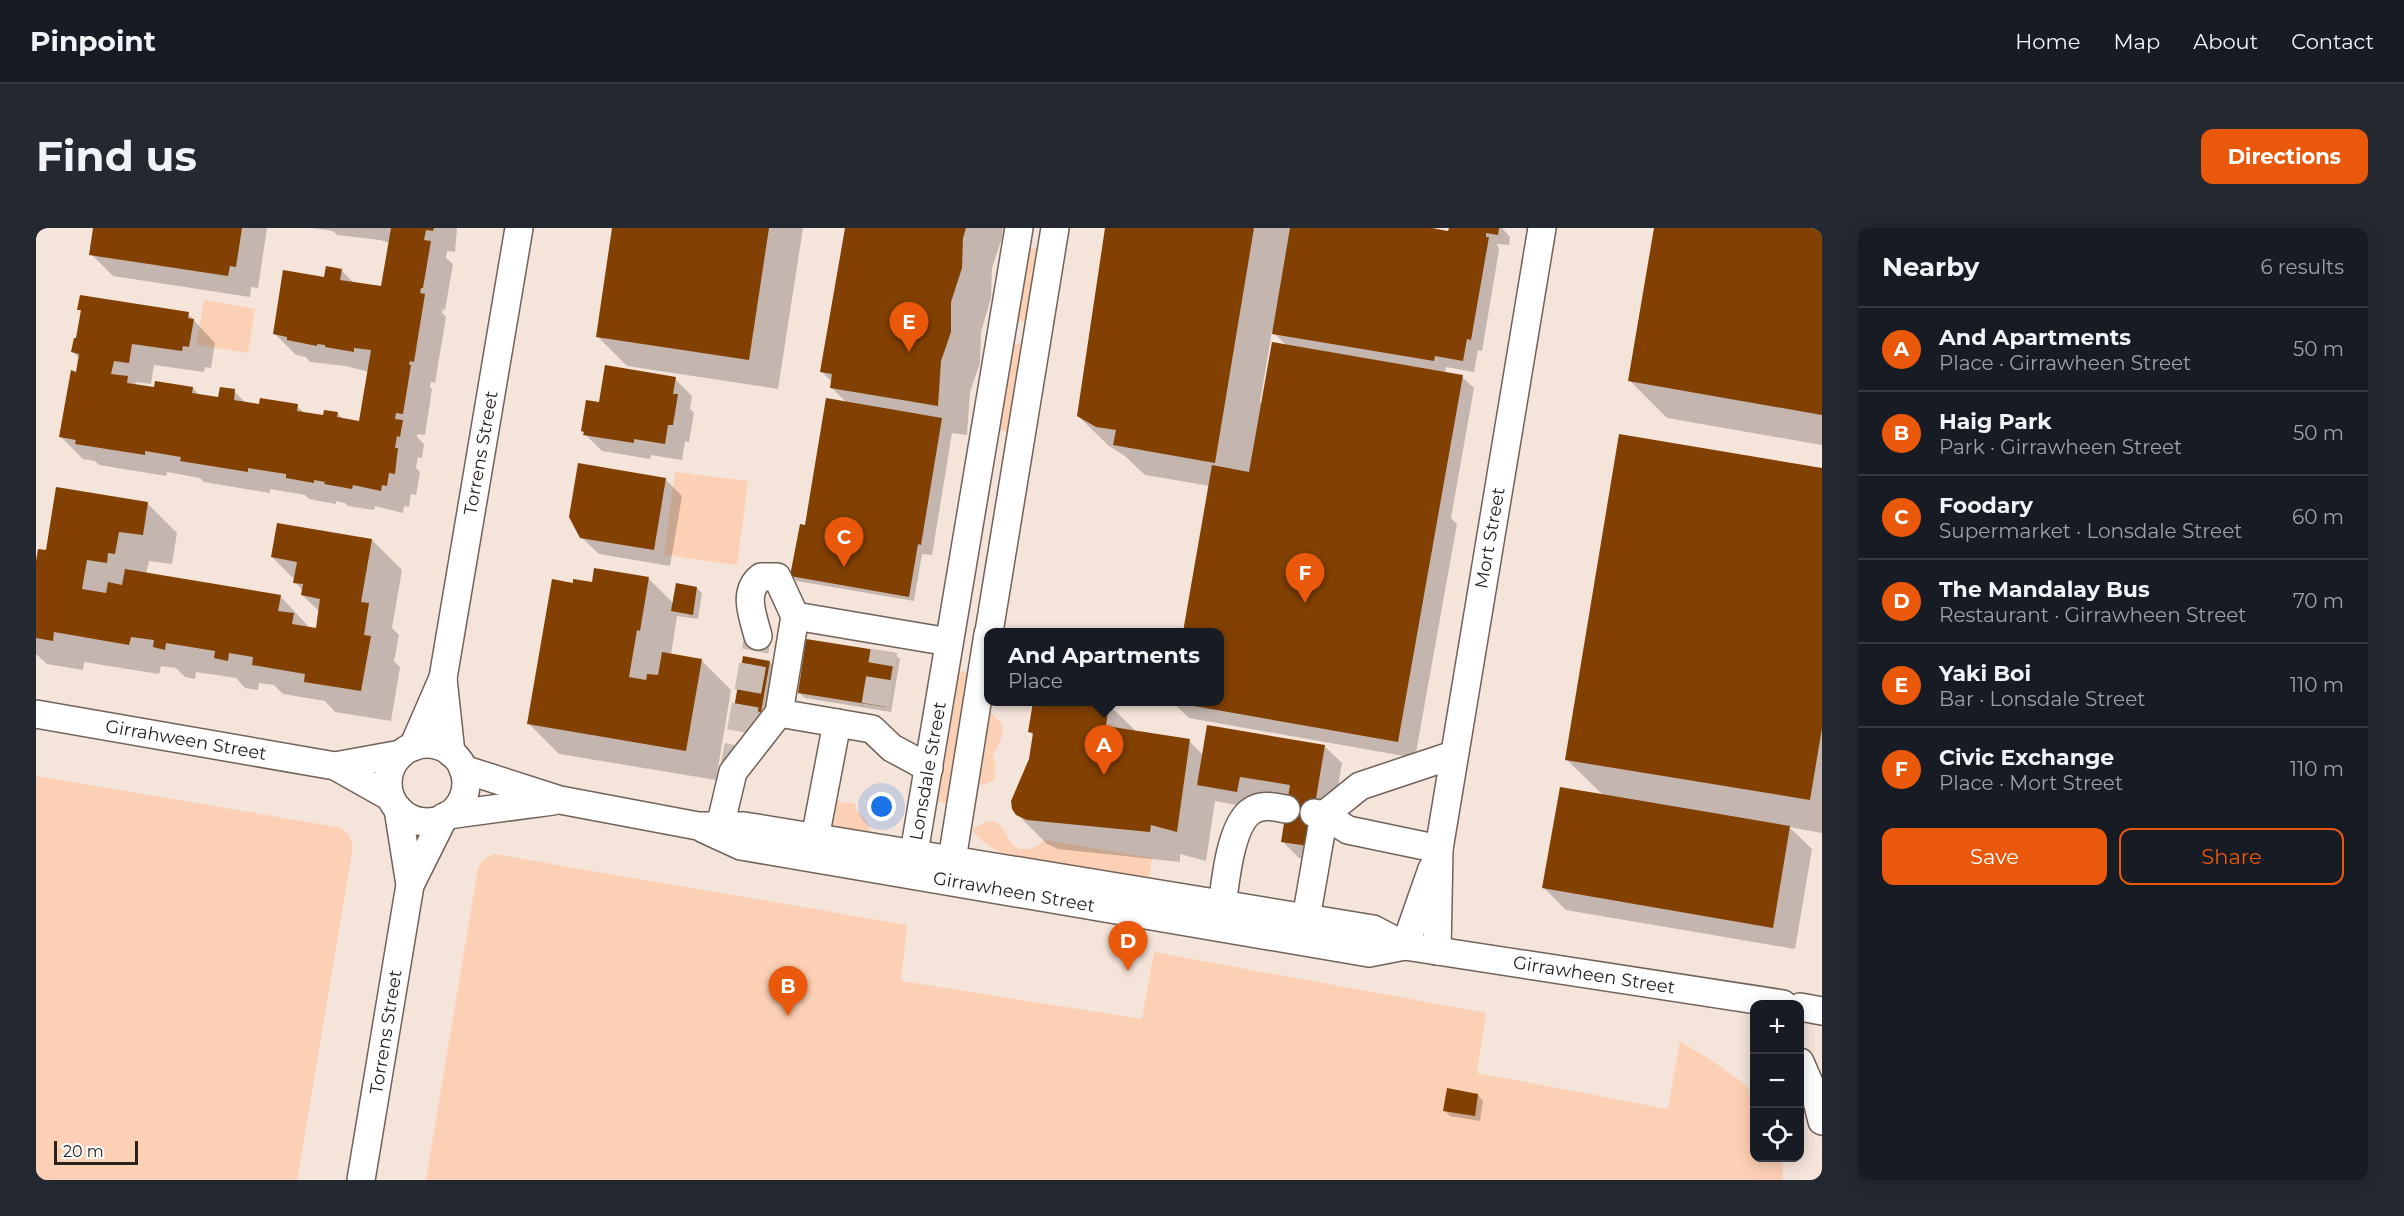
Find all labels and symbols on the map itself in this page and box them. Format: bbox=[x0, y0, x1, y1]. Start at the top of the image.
pin: E bbox=[890, 302, 928, 352]
street label: Torrens Street bbox=[459, 389, 503, 517]
street label: Mort Street bbox=[1470, 486, 1510, 590]
pin: C bbox=[824, 518, 864, 567]
pin: F bbox=[1286, 554, 1324, 603]
street label: Lonsdale Street bbox=[905, 700, 951, 842]
street label: Girrahween Street bbox=[104, 715, 268, 765]
pin: A bbox=[1084, 726, 1124, 775]
your location bbox=[867, 792, 896, 821]
street label: Girrawheen Street bbox=[931, 867, 1097, 917]
pin: D bbox=[1108, 922, 1148, 971]
street label: Girrawheen Street bbox=[1511, 951, 1677, 999]
pin: B bbox=[768, 966, 807, 1016]
street label: Torrens Street bbox=[365, 968, 407, 1096]
scale bar bbox=[54, 1138, 138, 1166]

